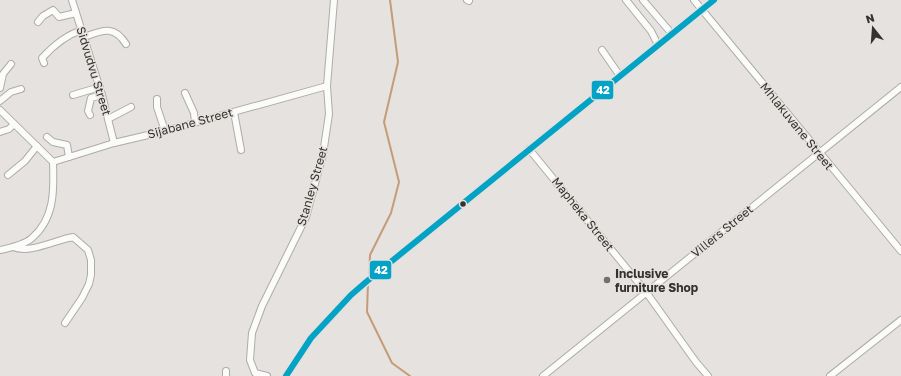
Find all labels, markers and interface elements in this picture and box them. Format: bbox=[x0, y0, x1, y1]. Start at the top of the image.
north arrow bbox=[853, 8, 893, 48]
text: N bbox=[864, 11, 876, 25]
street label: Sidvudvu Street bbox=[73, 25, 115, 117]
street label: Mhlakuvane Street bbox=[757, 79, 837, 173]
line badge: 42 bbox=[591, 80, 614, 100]
text: 42 bbox=[596, 83, 610, 96]
street label: Sijabane Street bbox=[146, 104, 235, 142]
street label: Stanley Street bbox=[293, 144, 331, 228]
street label: Mapheka Street bbox=[549, 174, 618, 254]
unlabelled marker bbox=[458, 199, 468, 209]
street label: Villers Street bbox=[688, 201, 756, 261]
line badge: 42 bbox=[369, 260, 392, 280]
text: 42 bbox=[374, 263, 388, 276]
place label: Inclusive furniture Shop bbox=[615, 266, 699, 295]
marker: Inclusive furniture Shop bbox=[602, 275, 612, 285]

